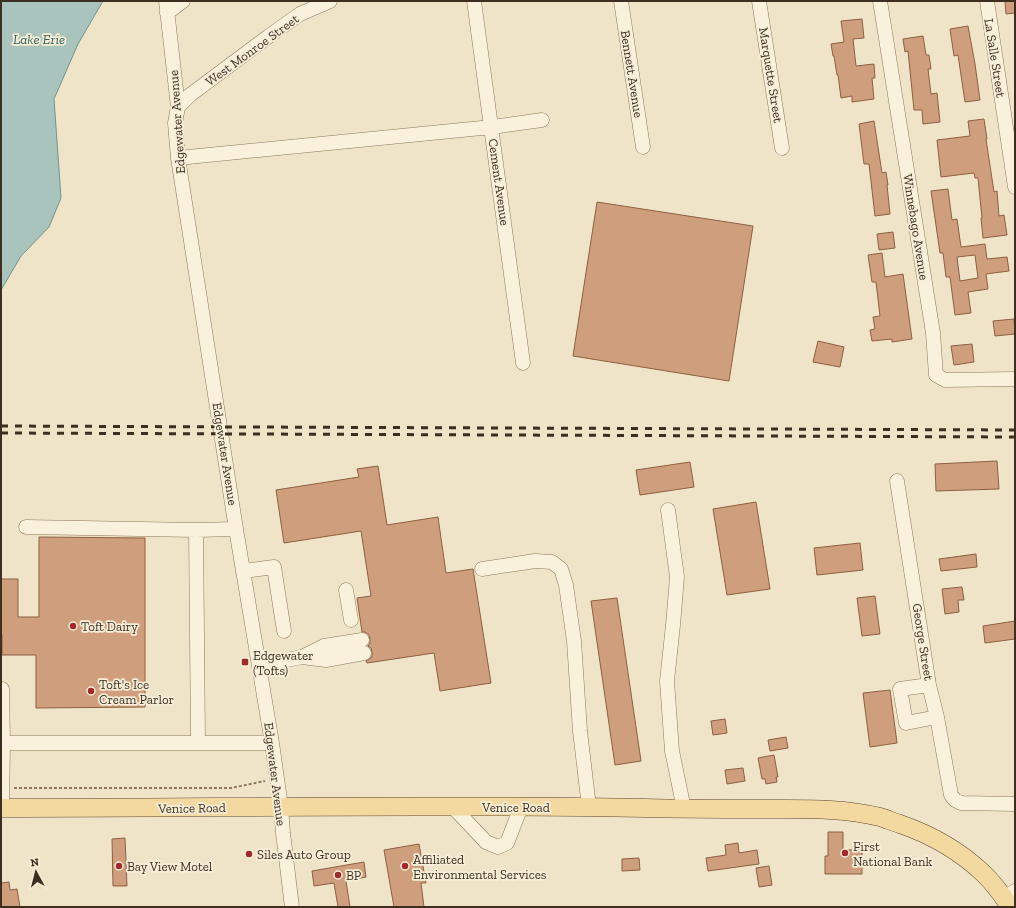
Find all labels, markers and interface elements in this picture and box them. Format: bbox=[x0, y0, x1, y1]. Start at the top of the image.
street label: West Monroe Street bbox=[202, 11, 302, 89]
street label: La Salle Street bbox=[981, 17, 1009, 99]
street label: Marquette Street bbox=[756, 26, 786, 124]
street label: Bennett Avenue bbox=[618, 29, 646, 119]
water label: Lake Erie bbox=[13, 31, 65, 48]
street label: Edgewater Avenue bbox=[166, 70, 188, 174]
street label: Cement Avenue bbox=[485, 137, 513, 227]
street label: Winnebago Avenue bbox=[900, 173, 932, 281]
street label: Edgewater Avenue bbox=[209, 401, 241, 507]
street label: George Street bbox=[910, 602, 937, 682]
place label: Toft Dairy bbox=[81, 619, 138, 634]
marker: Toft Dairy bbox=[68, 621, 78, 631]
place label: Edgewater (Tofts) bbox=[253, 648, 314, 678]
marker: Edgewater (Tofts) bbox=[240, 657, 250, 667]
place label: Toft's Ice Cream Parlor bbox=[99, 677, 174, 707]
marker: Toft's Ice Cream Parlor bbox=[86, 686, 96, 696]
street label: Edgewater Avenue bbox=[261, 721, 289, 827]
street label: Venice Road bbox=[157, 800, 226, 816]
street label: Venice Road bbox=[481, 800, 550, 815]
place label: First National Bank bbox=[853, 839, 932, 869]
place label: Siles Auto Group bbox=[257, 847, 351, 862]
marker: First National Bank bbox=[840, 848, 850, 858]
marker: Siles Auto Group bbox=[244, 849, 254, 859]
north arrow bbox=[16, 852, 56, 892]
place label: Affiliated Environmental Services bbox=[413, 852, 547, 882]
text: N bbox=[30, 856, 40, 870]
place label: Bay View Motel bbox=[127, 859, 213, 874]
marker: Bay View Motel bbox=[114, 861, 124, 871]
marker: Affiliated Environmental Services bbox=[400, 861, 410, 871]
place label: BP bbox=[346, 868, 362, 883]
marker: BP bbox=[333, 870, 343, 880]

